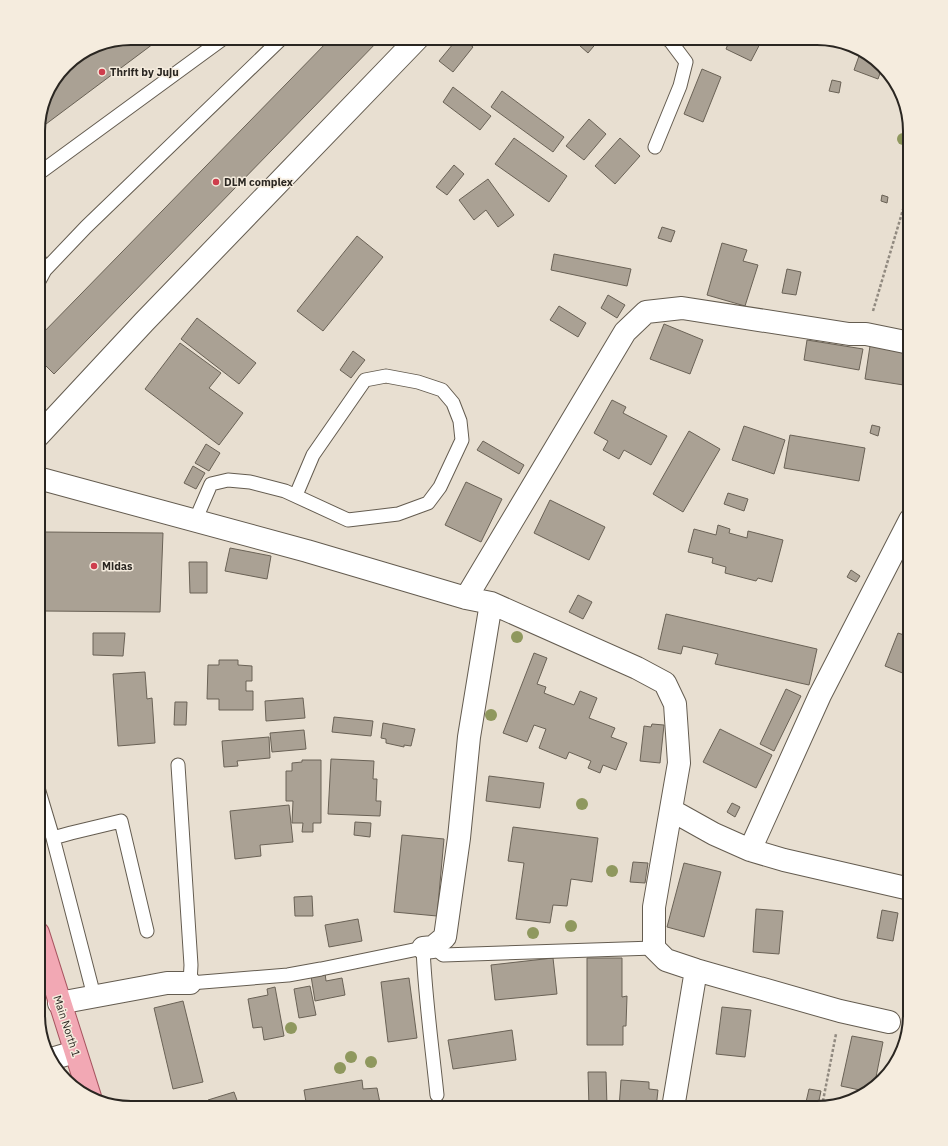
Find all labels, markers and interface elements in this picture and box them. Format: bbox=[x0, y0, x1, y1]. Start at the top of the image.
place label: Thrift by Juju bbox=[110, 65, 179, 79]
marker: Thrift by Juju bbox=[97, 67, 107, 77]
place label: DLM complex bbox=[224, 175, 293, 189]
marker: DLM complex bbox=[211, 177, 221, 187]
place label: Midas bbox=[102, 559, 133, 573]
marker: Midas bbox=[89, 561, 99, 571]
street label: Main North 1 bbox=[50, 994, 84, 1059]

